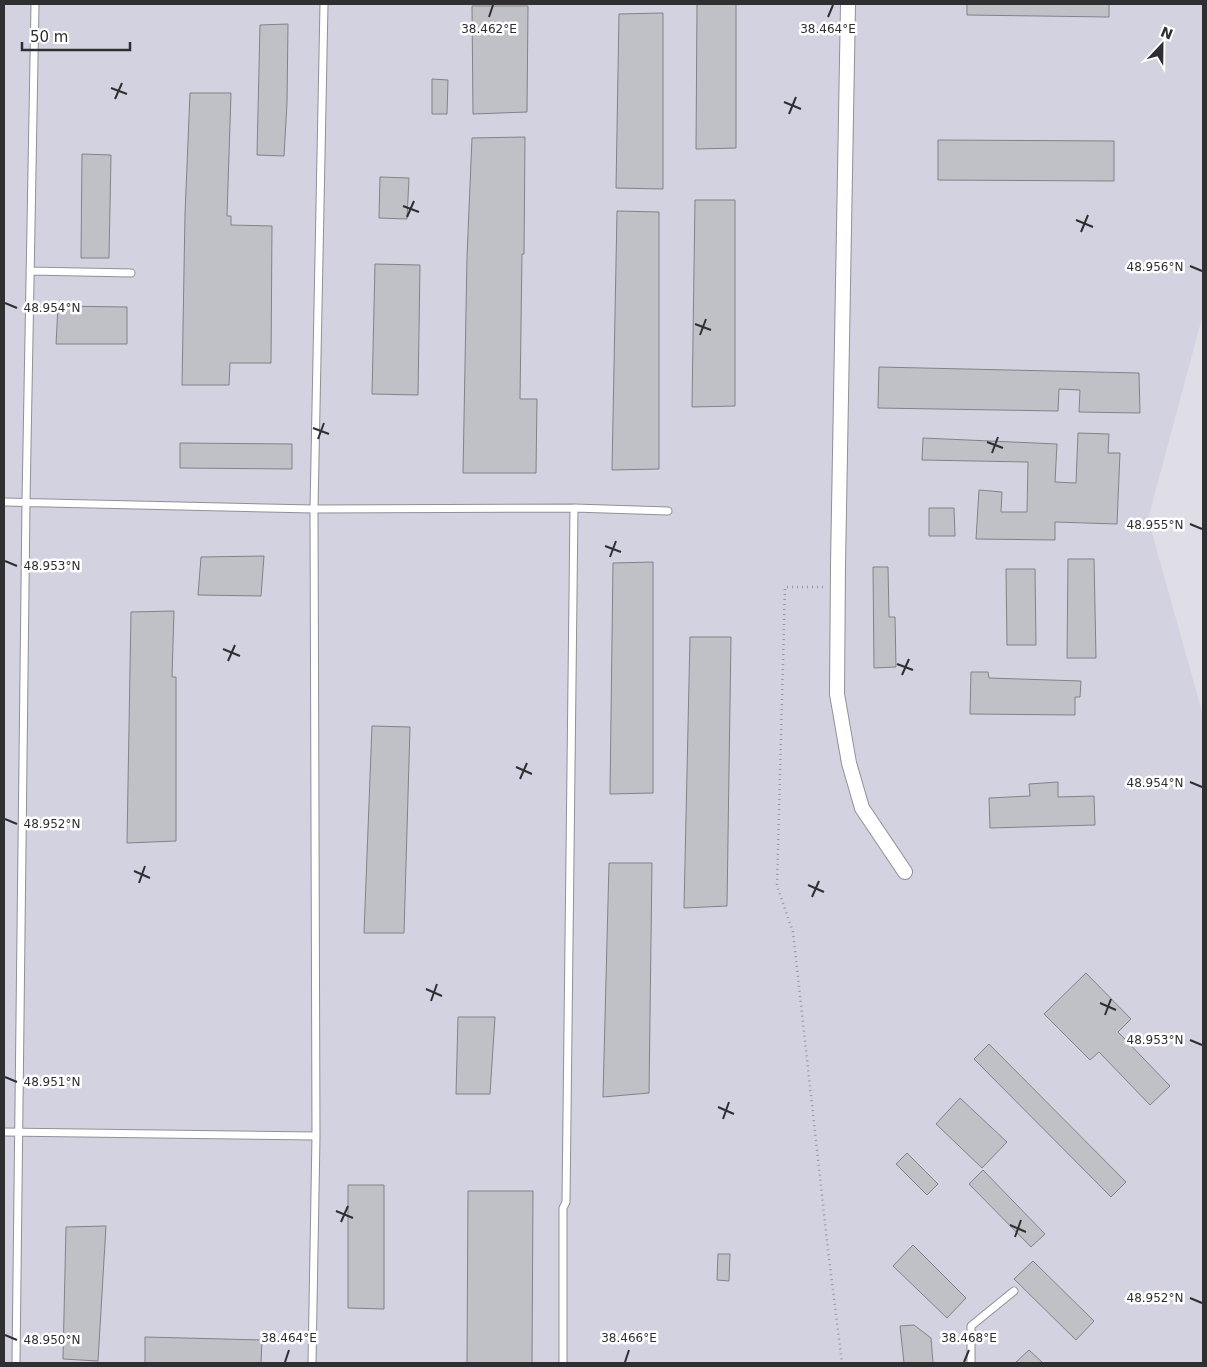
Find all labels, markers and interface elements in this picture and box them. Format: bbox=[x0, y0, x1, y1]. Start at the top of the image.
scale bar bbox=[22, 20, 130, 52]
north arrow bbox=[1137, 20, 1187, 70]
text: 38.462°E bbox=[461, 22, 517, 36]
text: 38.464°E bbox=[800, 22, 856, 36]
text: N bbox=[1158, 23, 1175, 43]
text: 50 m bbox=[30, 28, 68, 46]
text: 48.956°N bbox=[1127, 260, 1183, 274]
text: 48.954°N bbox=[24, 301, 80, 315]
text: 48.955°N bbox=[1127, 518, 1183, 532]
text: 48.953°N bbox=[24, 559, 80, 573]
text: 48.954°N bbox=[1127, 776, 1183, 790]
text: 48.952°N bbox=[24, 817, 80, 831]
text: 48.953°N bbox=[1127, 1033, 1183, 1047]
text: 48.951°N bbox=[24, 1075, 80, 1089]
text: 48.952°N bbox=[1127, 1291, 1183, 1305]
text: 38.464°E bbox=[261, 1331, 317, 1345]
text: 38.466°E bbox=[601, 1331, 657, 1345]
text: 38.468°E bbox=[941, 1331, 997, 1345]
text: 48.950°N bbox=[24, 1333, 80, 1347]

